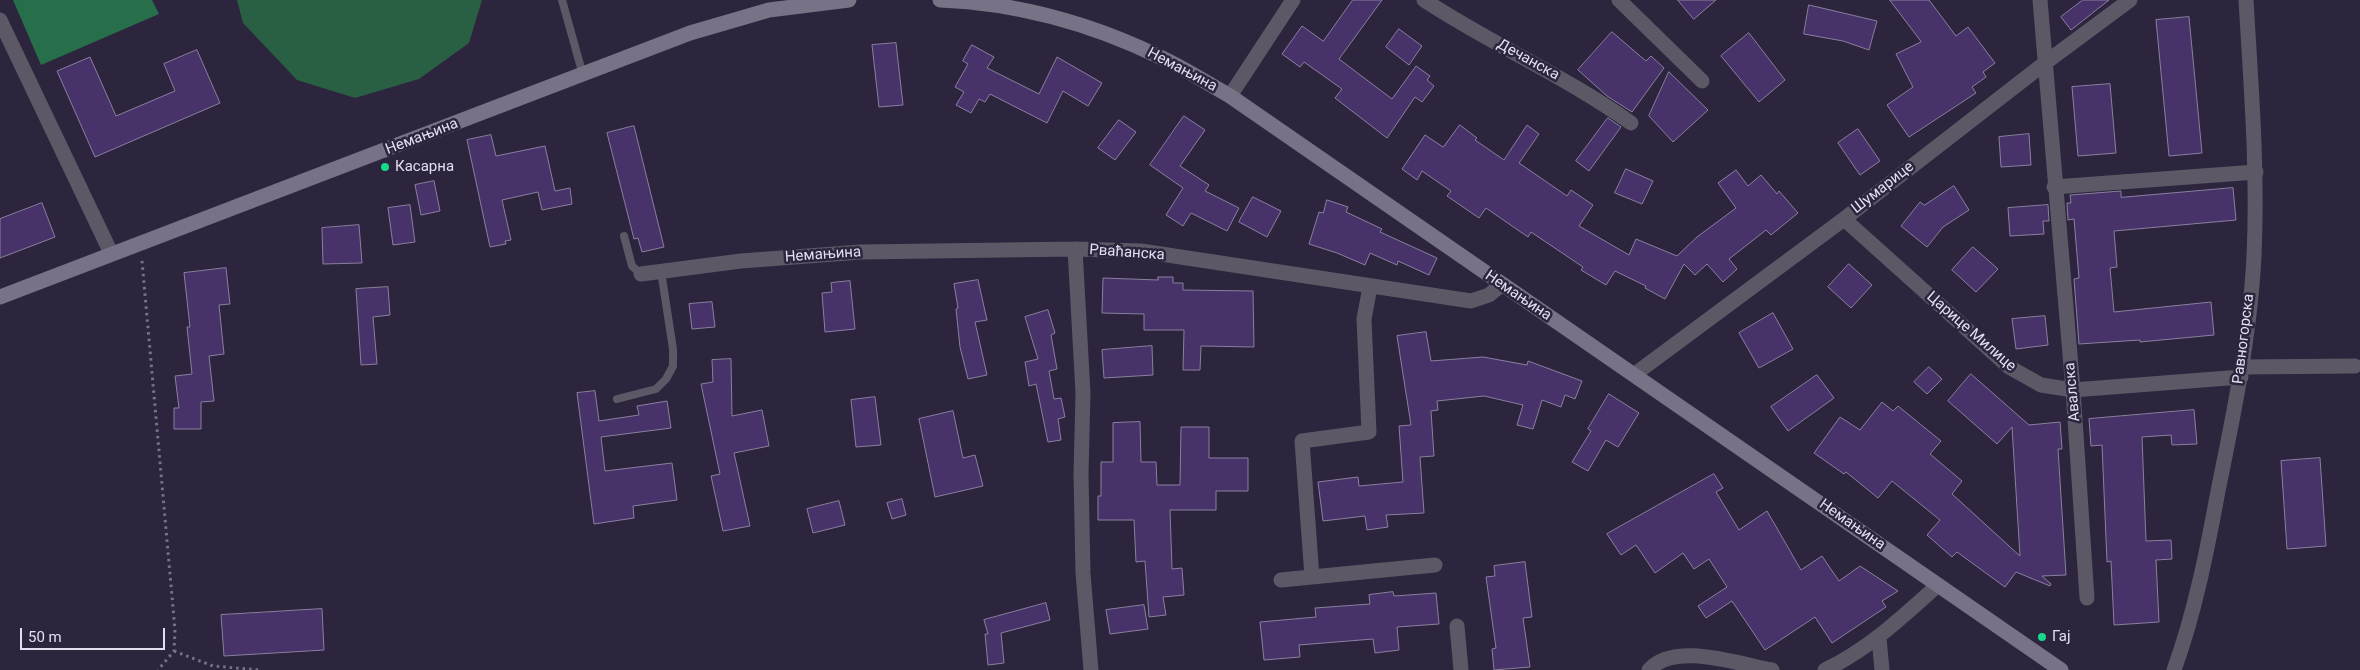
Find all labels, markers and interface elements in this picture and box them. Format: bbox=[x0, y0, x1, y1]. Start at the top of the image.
street label: Дечанска bbox=[1494, 36, 1562, 84]
street label: Немањина bbox=[1144, 44, 1220, 96]
street label: Немањина bbox=[383, 115, 461, 159]
place label: Касарна bbox=[395, 158, 454, 176]
street label: Шумарице bbox=[1848, 158, 1918, 218]
marker: Касарна bbox=[379, 161, 391, 173]
street label: Рваћанска bbox=[1089, 241, 1165, 265]
street label: Немањина bbox=[784, 243, 862, 267]
street label: Немањина bbox=[1481, 267, 1555, 325]
street label: Царице Милице bbox=[1923, 288, 2019, 376]
street label: Равногорска bbox=[2230, 293, 2258, 385]
street label: Авалска bbox=[2061, 362, 2085, 422]
street label: Немањина bbox=[1816, 496, 1888, 554]
scale bar bbox=[22, 618, 168, 650]
text: 50 m bbox=[28, 628, 62, 646]
place label: Гај bbox=[2052, 628, 2071, 646]
marker: Гај bbox=[2036, 631, 2048, 643]

